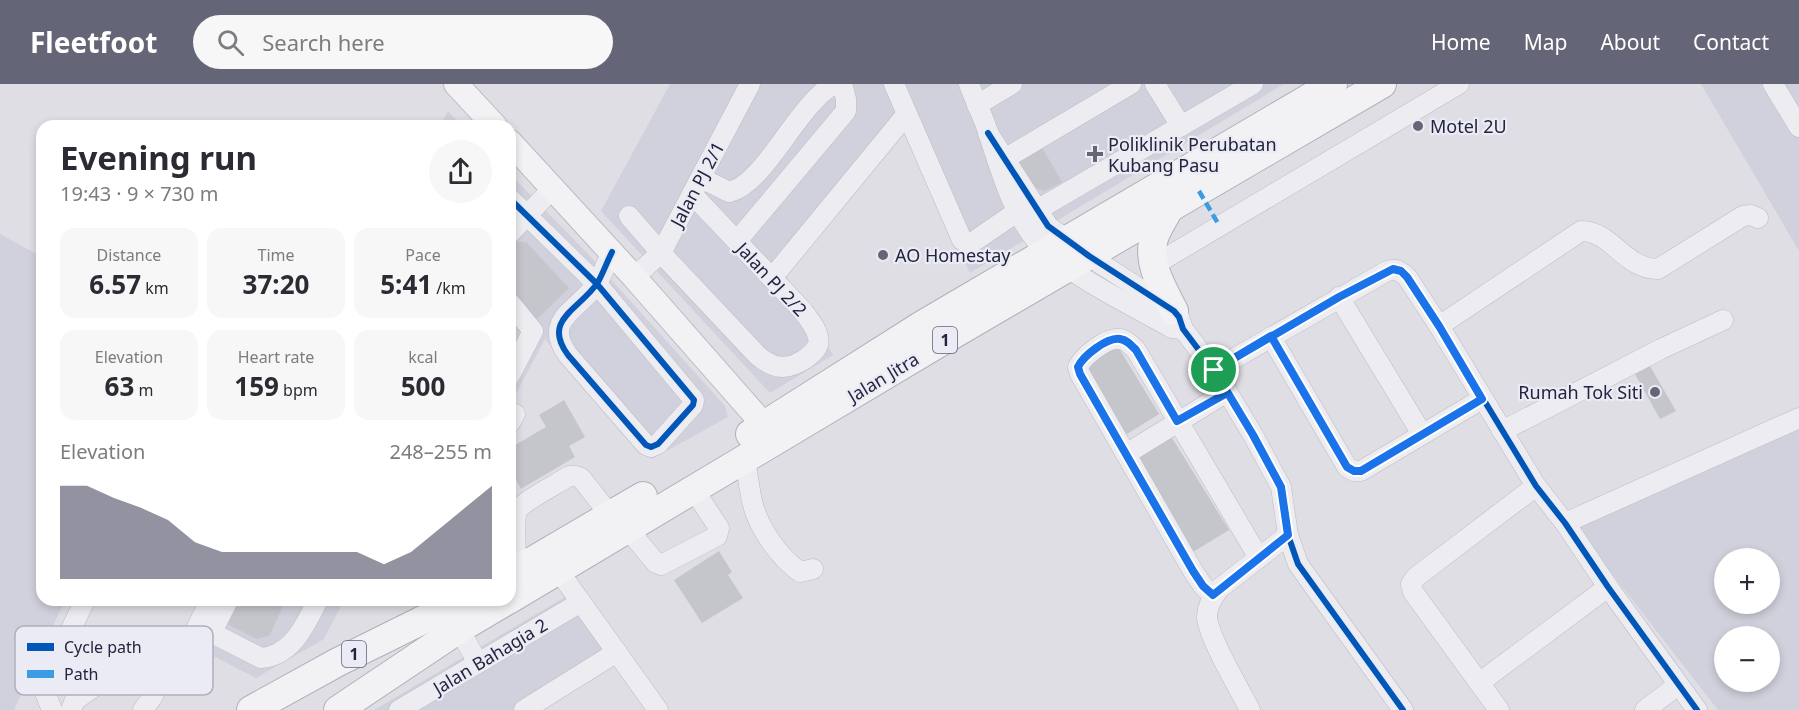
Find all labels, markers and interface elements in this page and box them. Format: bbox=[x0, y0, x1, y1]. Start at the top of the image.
search box bbox=[193, 15, 613, 69]
text: Fleetfoot bbox=[30, 23, 157, 61]
icon: search bbox=[214, 26, 247, 59]
text: Search here bbox=[262, 27, 385, 57]
text: Home bbox=[1431, 28, 1491, 56]
text: Map bbox=[1524, 28, 1567, 56]
text: About bbox=[1600, 28, 1660, 56]
text: Contact bbox=[1693, 28, 1769, 56]
place label: Motel 2U bbox=[1430, 114, 1507, 138]
marker: Motel 2U bbox=[1411, 119, 1425, 133]
place label: Poliklinik Perubatan Kubang Pasu bbox=[1108, 132, 1277, 177]
text: Evening run bbox=[60, 135, 257, 180]
street label: Jalan PJ 2/1 bbox=[664, 137, 730, 233]
button: share bbox=[429, 140, 492, 203]
marker: Poliklinik Perubatan Kubang Pasu bbox=[1086, 145, 1104, 163]
text: 19:43 · 9 × 730 m bbox=[60, 180, 218, 207]
street label: Jalan PJ 2/2 bbox=[730, 235, 813, 321]
place label: AO Homestay bbox=[895, 243, 1011, 267]
text: Distance bbox=[97, 244, 161, 266]
text: Time bbox=[257, 244, 295, 266]
text: Pace bbox=[405, 244, 441, 266]
marker: AO Homestay bbox=[876, 248, 890, 262]
text: 6.57 bbox=[89, 266, 141, 302]
text: 37:20 bbox=[243, 266, 309, 302]
text: 5:41 bbox=[380, 266, 432, 302]
text: km bbox=[141, 277, 169, 299]
text: /km bbox=[432, 277, 466, 299]
road number: 1 bbox=[933, 327, 957, 353]
pin bbox=[1188, 344, 1239, 395]
text: Elevation bbox=[95, 346, 163, 368]
text: Heart rate bbox=[238, 346, 314, 368]
text: kcal bbox=[408, 346, 438, 368]
street label: Jalan Jitra bbox=[841, 346, 923, 409]
icon: arrive bbox=[1197, 353, 1230, 386]
text: 63 bbox=[105, 368, 134, 404]
text: 159 bbox=[234, 368, 279, 404]
text: 500 bbox=[401, 368, 445, 404]
text: m bbox=[134, 379, 153, 401]
text: bpm bbox=[279, 379, 318, 401]
place label: Rumah Tok Siti bbox=[1518, 380, 1643, 404]
marker: Rumah Tok Siti bbox=[1648, 385, 1662, 399]
text: Elevation bbox=[60, 438, 145, 465]
text: 248–255 m bbox=[389, 438, 492, 465]
map controls bbox=[1714, 548, 1780, 692]
button: + bbox=[1714, 548, 1780, 614]
street label: Jalan Bahagia 2 bbox=[427, 612, 552, 701]
legend bbox=[15, 626, 213, 695]
button: − bbox=[1714, 626, 1780, 692]
text: Cycle path bbox=[64, 636, 142, 658]
road number: 1 bbox=[342, 641, 366, 667]
text: Path bbox=[64, 663, 98, 685]

